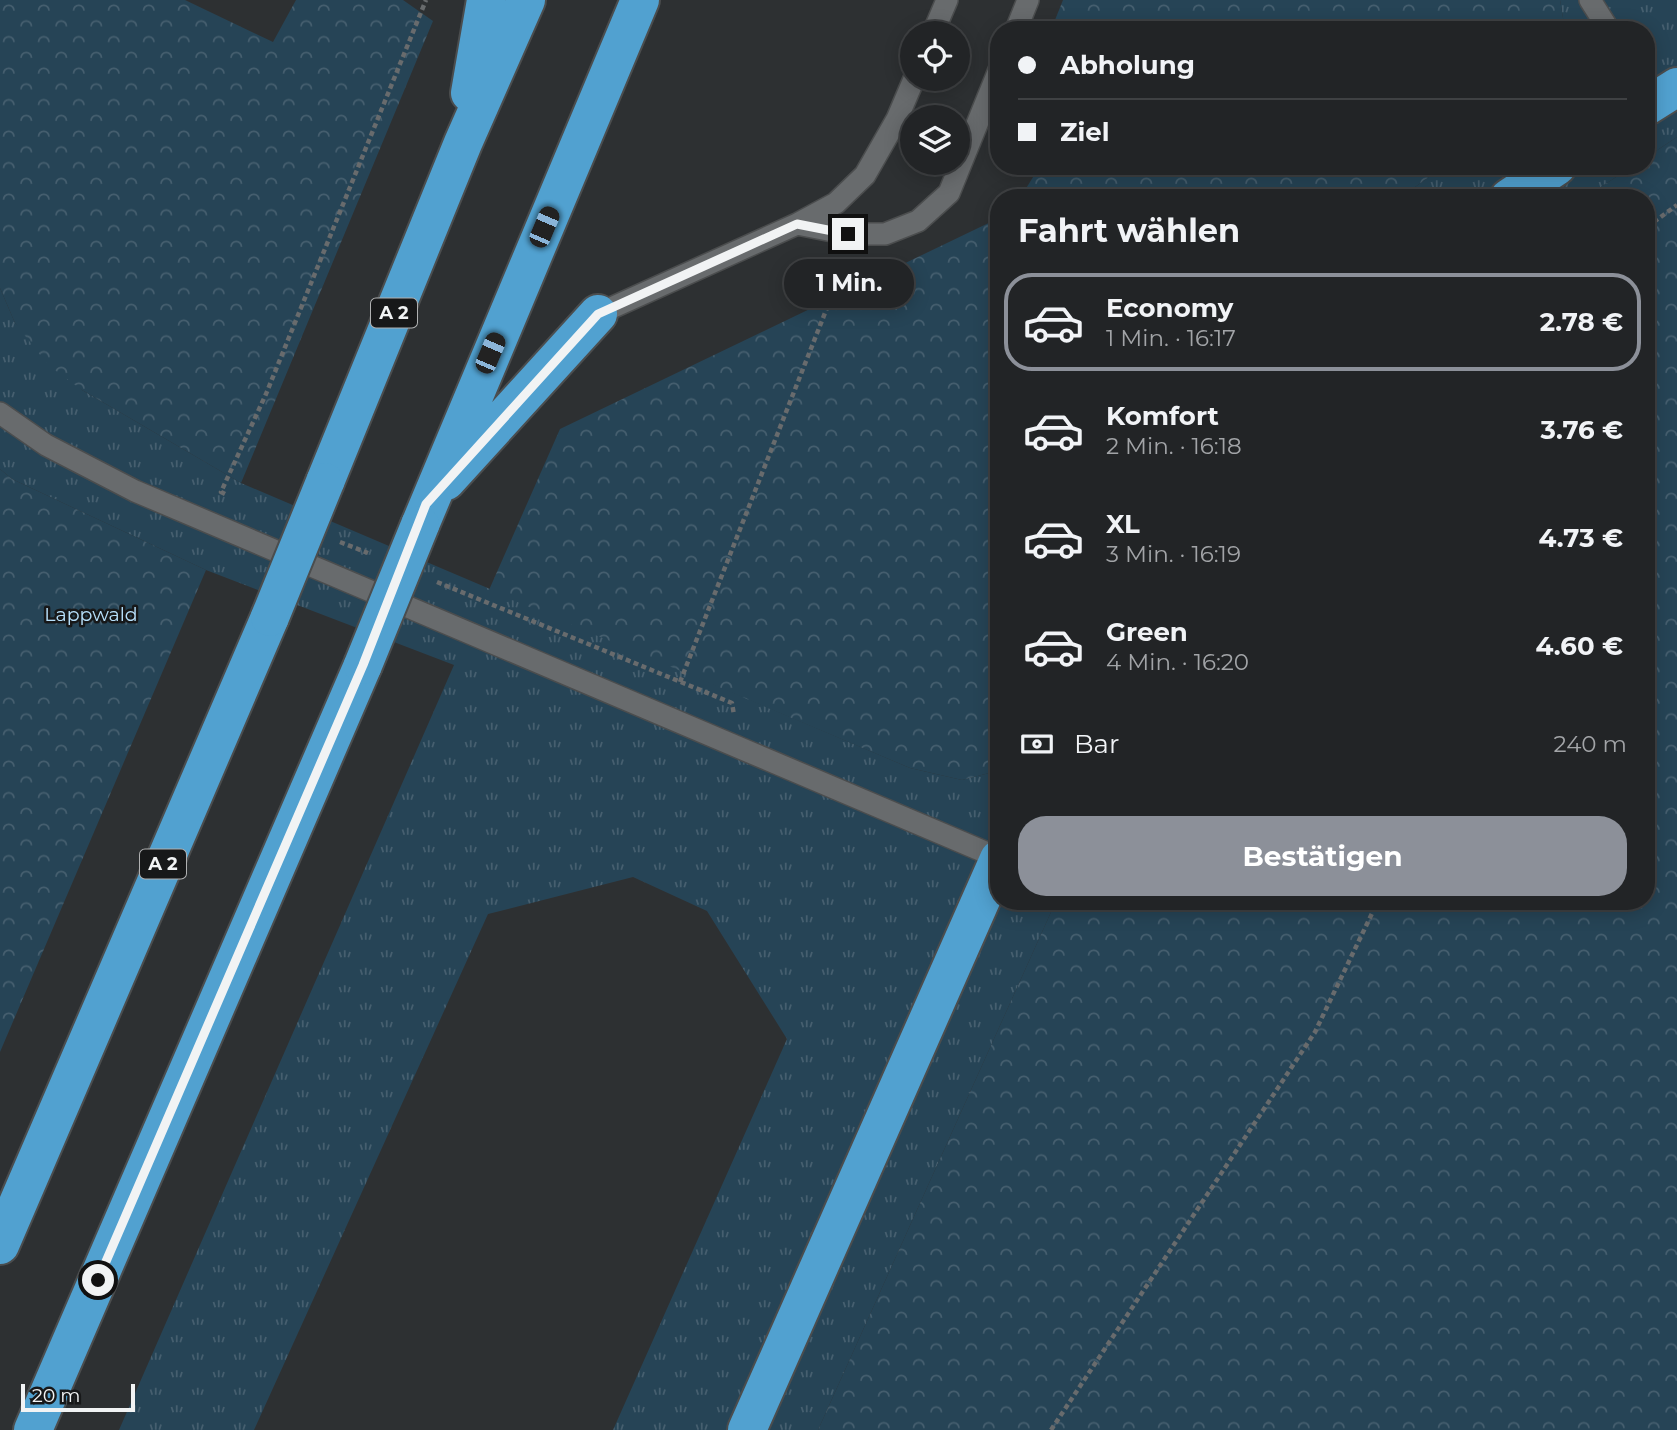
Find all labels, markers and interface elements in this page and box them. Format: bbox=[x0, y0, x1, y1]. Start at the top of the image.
map controls bbox=[900, 21, 970, 175]
button: locate bbox=[900, 21, 970, 91]
text: Abholung bbox=[1060, 49, 1195, 81]
button: layers bbox=[900, 105, 970, 175]
text: Ziel bbox=[1060, 116, 1110, 148]
car bbox=[527, 204, 562, 250]
text: Fahrt wählen bbox=[1018, 211, 1240, 250]
route end bbox=[832, 218, 864, 250]
callout: 1 Min. bbox=[783, 258, 913, 308]
text: 1 Min. bbox=[816, 269, 882, 297]
icon: car bbox=[1022, 291, 1085, 354]
text: Economy bbox=[1106, 292, 1233, 324]
road number: A 2 bbox=[371, 298, 417, 328]
text: 2.78 € bbox=[1540, 306, 1623, 338]
text: 1 Min. · 16:17 bbox=[1106, 324, 1236, 352]
car bbox=[473, 330, 508, 376]
icon: car bbox=[1022, 399, 1085, 462]
text: Komfort bbox=[1106, 400, 1219, 432]
text: 3.76 € bbox=[1541, 414, 1623, 446]
text: 2 Min. · 16:18 bbox=[1106, 432, 1242, 460]
icon: car bbox=[1022, 507, 1085, 570]
text: XL bbox=[1106, 508, 1140, 540]
text: 4.73 € bbox=[1538, 522, 1623, 554]
text: 3 Min. · 16:19 bbox=[1106, 540, 1241, 568]
park label: Lappwald bbox=[44, 603, 138, 626]
icon: car bbox=[1022, 615, 1085, 678]
text: Green bbox=[1106, 616, 1188, 648]
text: 4.60 € bbox=[1535, 630, 1623, 662]
text: 4 Min. · 16:20 bbox=[1106, 648, 1249, 676]
icon: cash bbox=[1018, 725, 1056, 763]
text: Bar bbox=[1074, 728, 1119, 760]
text: 240 m bbox=[1554, 730, 1627, 758]
button: Bestätigen bbox=[1018, 816, 1627, 896]
road number: A 2 bbox=[140, 850, 186, 878]
route start bbox=[82, 1264, 114, 1296]
scale bar bbox=[21, 1381, 135, 1413]
text: 20 m bbox=[32, 1384, 80, 1407]

